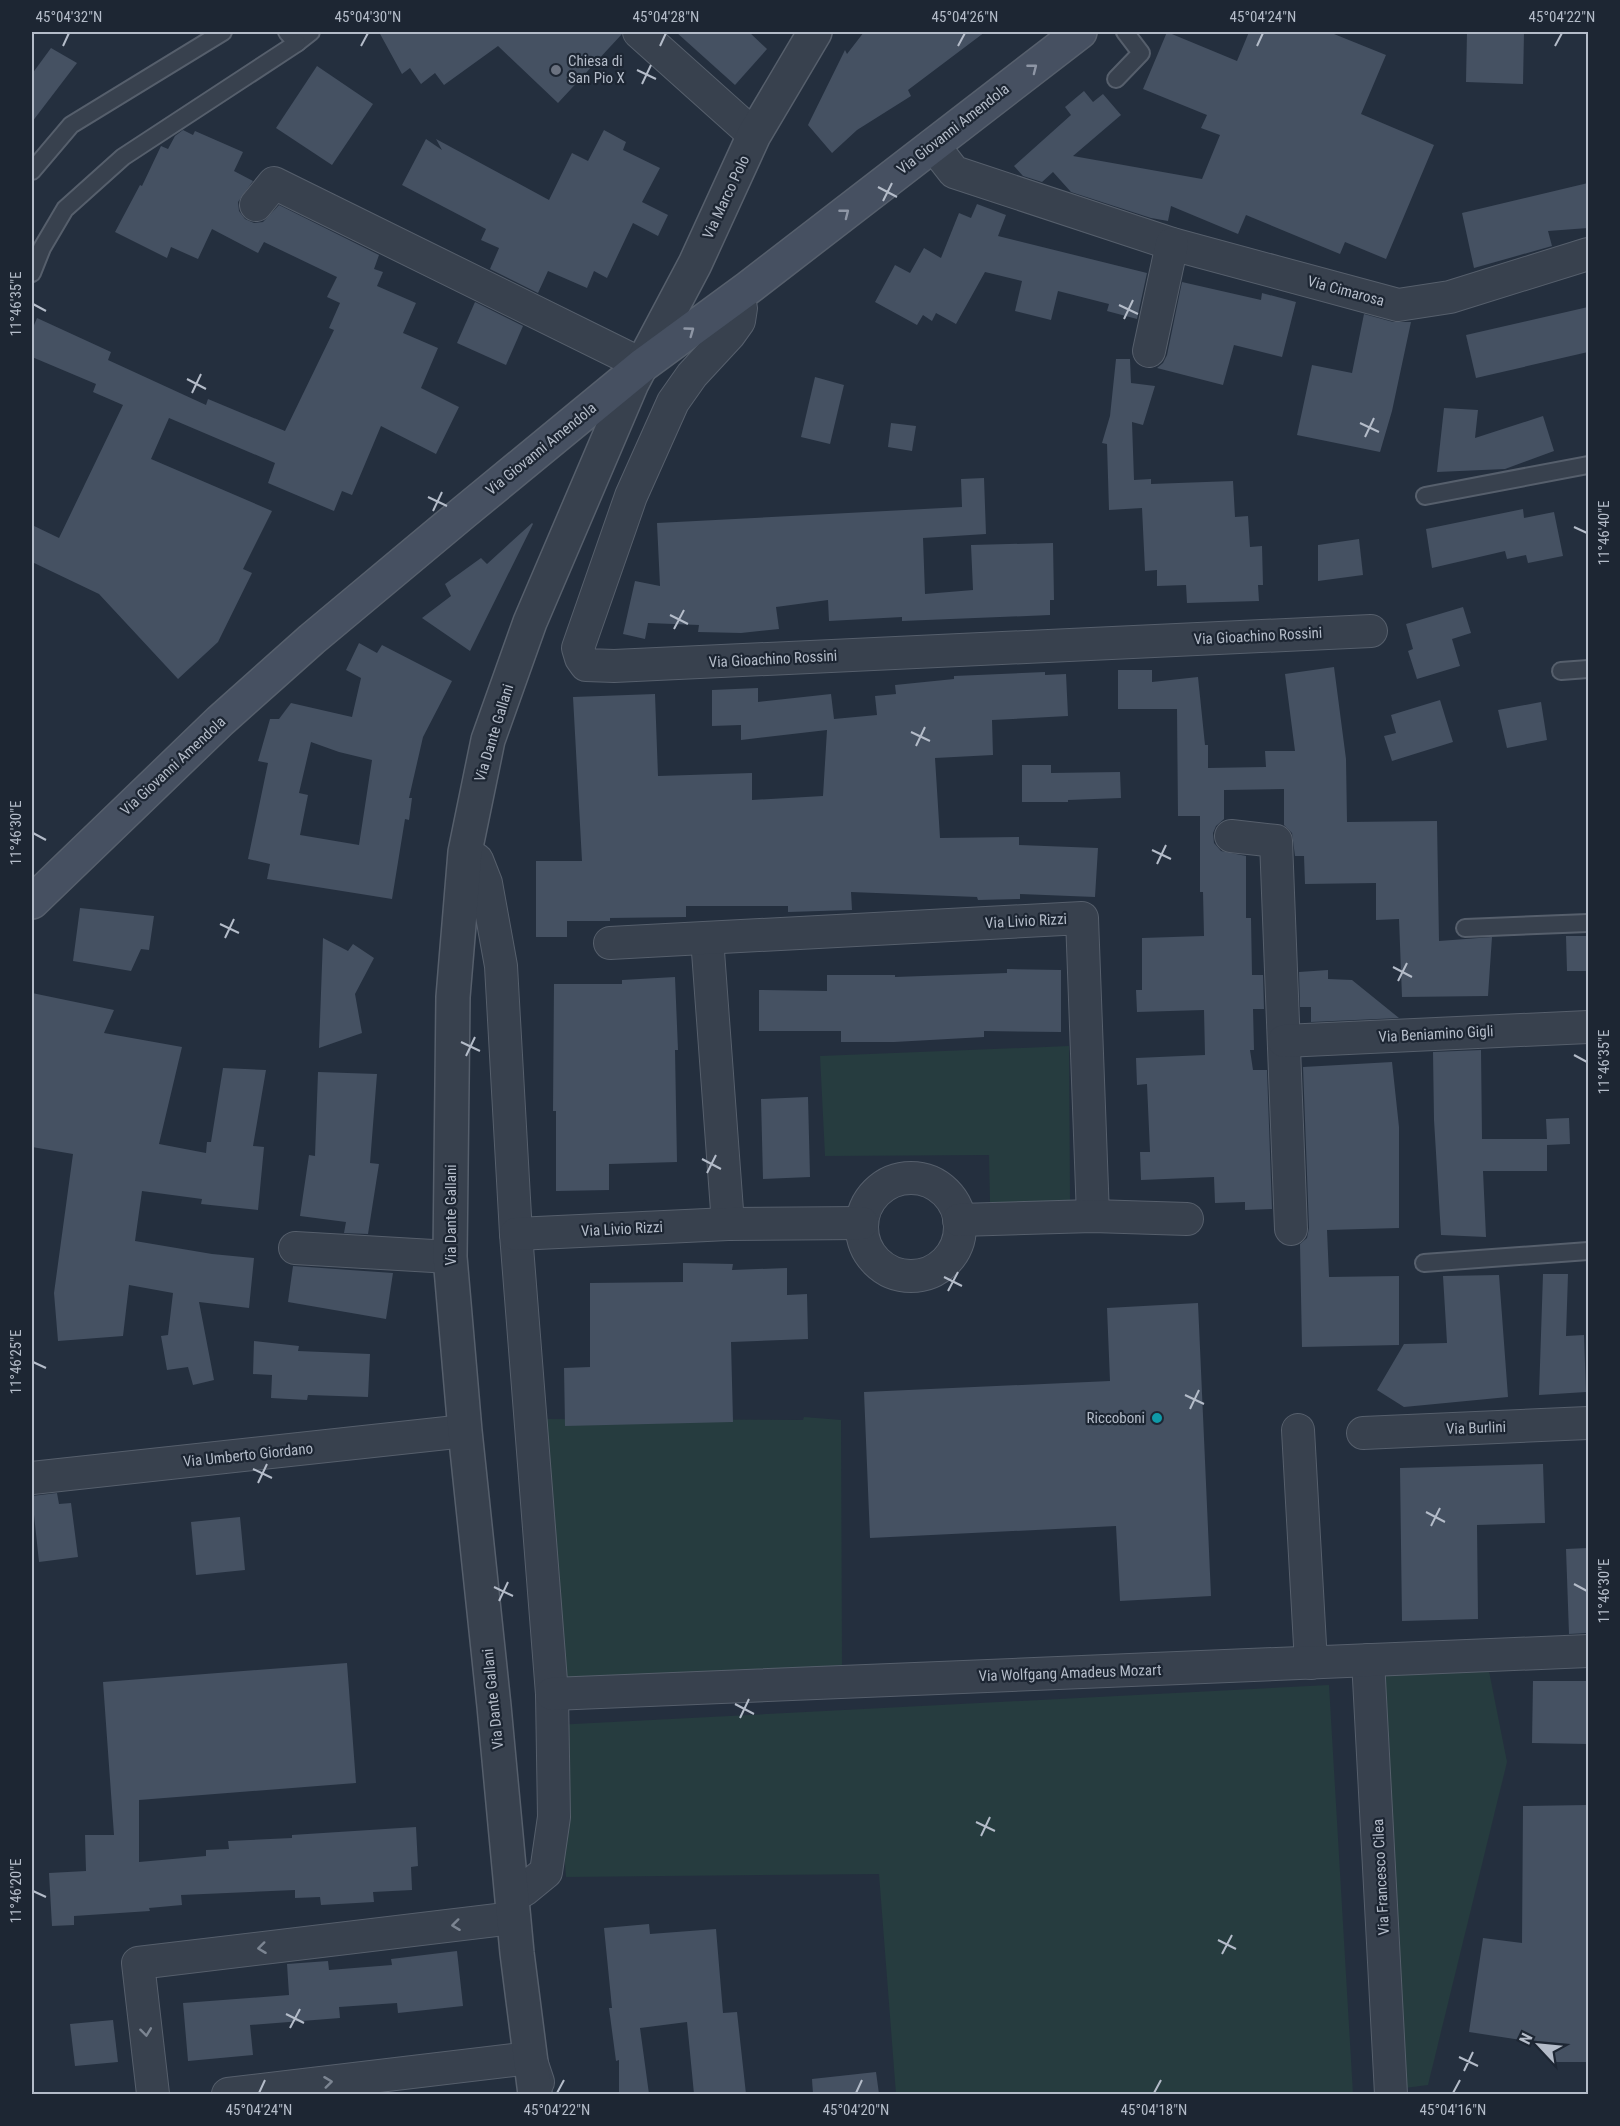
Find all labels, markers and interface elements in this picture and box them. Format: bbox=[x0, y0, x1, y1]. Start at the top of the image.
text: 45°04'32"N bbox=[36, 8, 102, 26]
text: 45°04'30"N bbox=[335, 8, 401, 26]
text: 45°04'28"N bbox=[633, 8, 699, 26]
text: 45°04'26"N bbox=[932, 8, 998, 26]
text: 45°04'24"N bbox=[1230, 8, 1296, 26]
text: 45°04'22"N bbox=[1529, 8, 1595, 26]
place label: Chiesa di San Pio X bbox=[568, 52, 625, 87]
marker: Chiesa di San Pio X bbox=[549, 63, 563, 77]
one-way arrow bbox=[1026, 64, 1037, 75]
street label: Via Giovanni Amendola bbox=[893, 80, 1013, 178]
street label: Via Marco Polo bbox=[699, 152, 753, 242]
one-way arrow bbox=[839, 209, 850, 220]
text: 11°46'35"E bbox=[7, 272, 25, 336]
street label: Via Cimarosa bbox=[1306, 272, 1386, 310]
one-way arrow bbox=[683, 327, 694, 338]
street label: Via Giovanni Amendola bbox=[482, 399, 600, 499]
text: 11°46'40"E bbox=[1595, 501, 1613, 565]
street label: Via Gioachino Rossini bbox=[1193, 624, 1323, 648]
street label: Via Gioachino Rossini bbox=[708, 647, 838, 671]
street label: Via Dante Gallani bbox=[471, 682, 517, 784]
street label: Via Giovanni Amendola bbox=[117, 713, 229, 819]
text: 11°46'30"E bbox=[7, 801, 25, 865]
street label: Via Livio Rizzi bbox=[985, 910, 1067, 932]
street label: Via Beniamino Gigli bbox=[1378, 1022, 1494, 1046]
text: 11°46'35"E bbox=[1595, 1030, 1613, 1094]
street label: Via Dante Gallani bbox=[442, 1164, 460, 1266]
street label: Via Livio Rizzi bbox=[581, 1218, 663, 1240]
text: 11°46'25"E bbox=[7, 1330, 25, 1394]
place label: Riccoboni bbox=[1087, 1409, 1145, 1427]
marker: Riccoboni bbox=[1150, 1411, 1164, 1425]
street label: Via Burlini bbox=[1446, 1418, 1506, 1438]
street label: Via Umberto Giordano bbox=[182, 1439, 314, 1471]
text: 11°46'30"E bbox=[1595, 1559, 1613, 1623]
street label: Via Dante Gallani bbox=[479, 1648, 507, 1750]
street label: Via Wolfgang Amadeus Mozart bbox=[978, 1661, 1162, 1685]
street label: Via Francesco Cilea bbox=[1369, 1818, 1393, 1936]
text: 11°46'20"E bbox=[7, 1859, 25, 1923]
one-way arrow bbox=[451, 1918, 461, 1931]
one-way arrow bbox=[258, 1941, 267, 1954]
north arrow bbox=[1509, 2015, 1569, 2075]
one-way arrow bbox=[139, 2028, 152, 2037]
text: N bbox=[1515, 2030, 1537, 2047]
one-way arrow bbox=[323, 2077, 332, 2089]
text: 45°04'24"N bbox=[226, 2101, 292, 2119]
text: 45°04'22"N bbox=[524, 2101, 590, 2119]
text: 45°04'20"N bbox=[823, 2101, 889, 2119]
text: 45°04'18"N bbox=[1121, 2101, 1187, 2119]
text: 45°04'16"N bbox=[1420, 2101, 1486, 2119]

